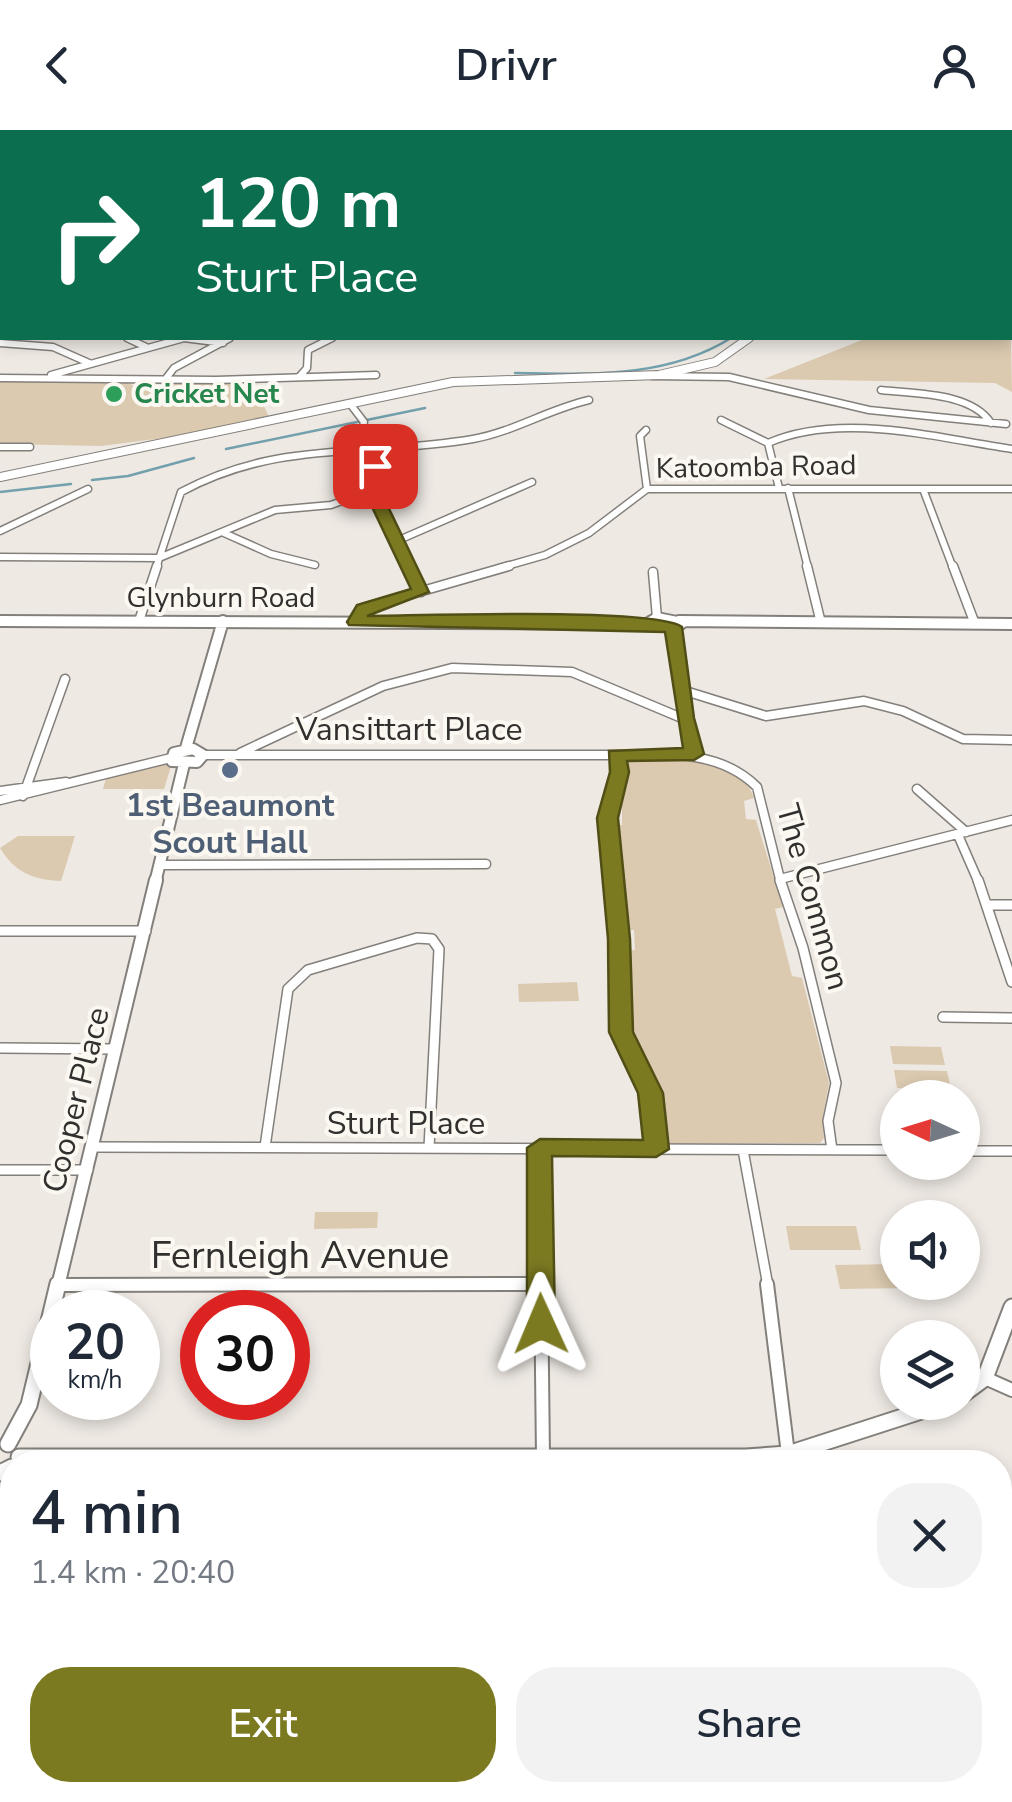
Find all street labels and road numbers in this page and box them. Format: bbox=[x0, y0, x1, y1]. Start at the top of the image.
street label: Katoomba Road bbox=[655, 446, 857, 488]
street label: Glynburn Road bbox=[127, 579, 315, 617]
street label: Vansittart Place bbox=[294, 708, 523, 751]
street label: The Common bbox=[766, 799, 860, 995]
street label: Cooper Place bbox=[32, 1003, 120, 1197]
street label: Sturt Place bbox=[327, 1102, 485, 1145]
street label: Fernleigh Avenue bbox=[151, 1230, 449, 1281]

